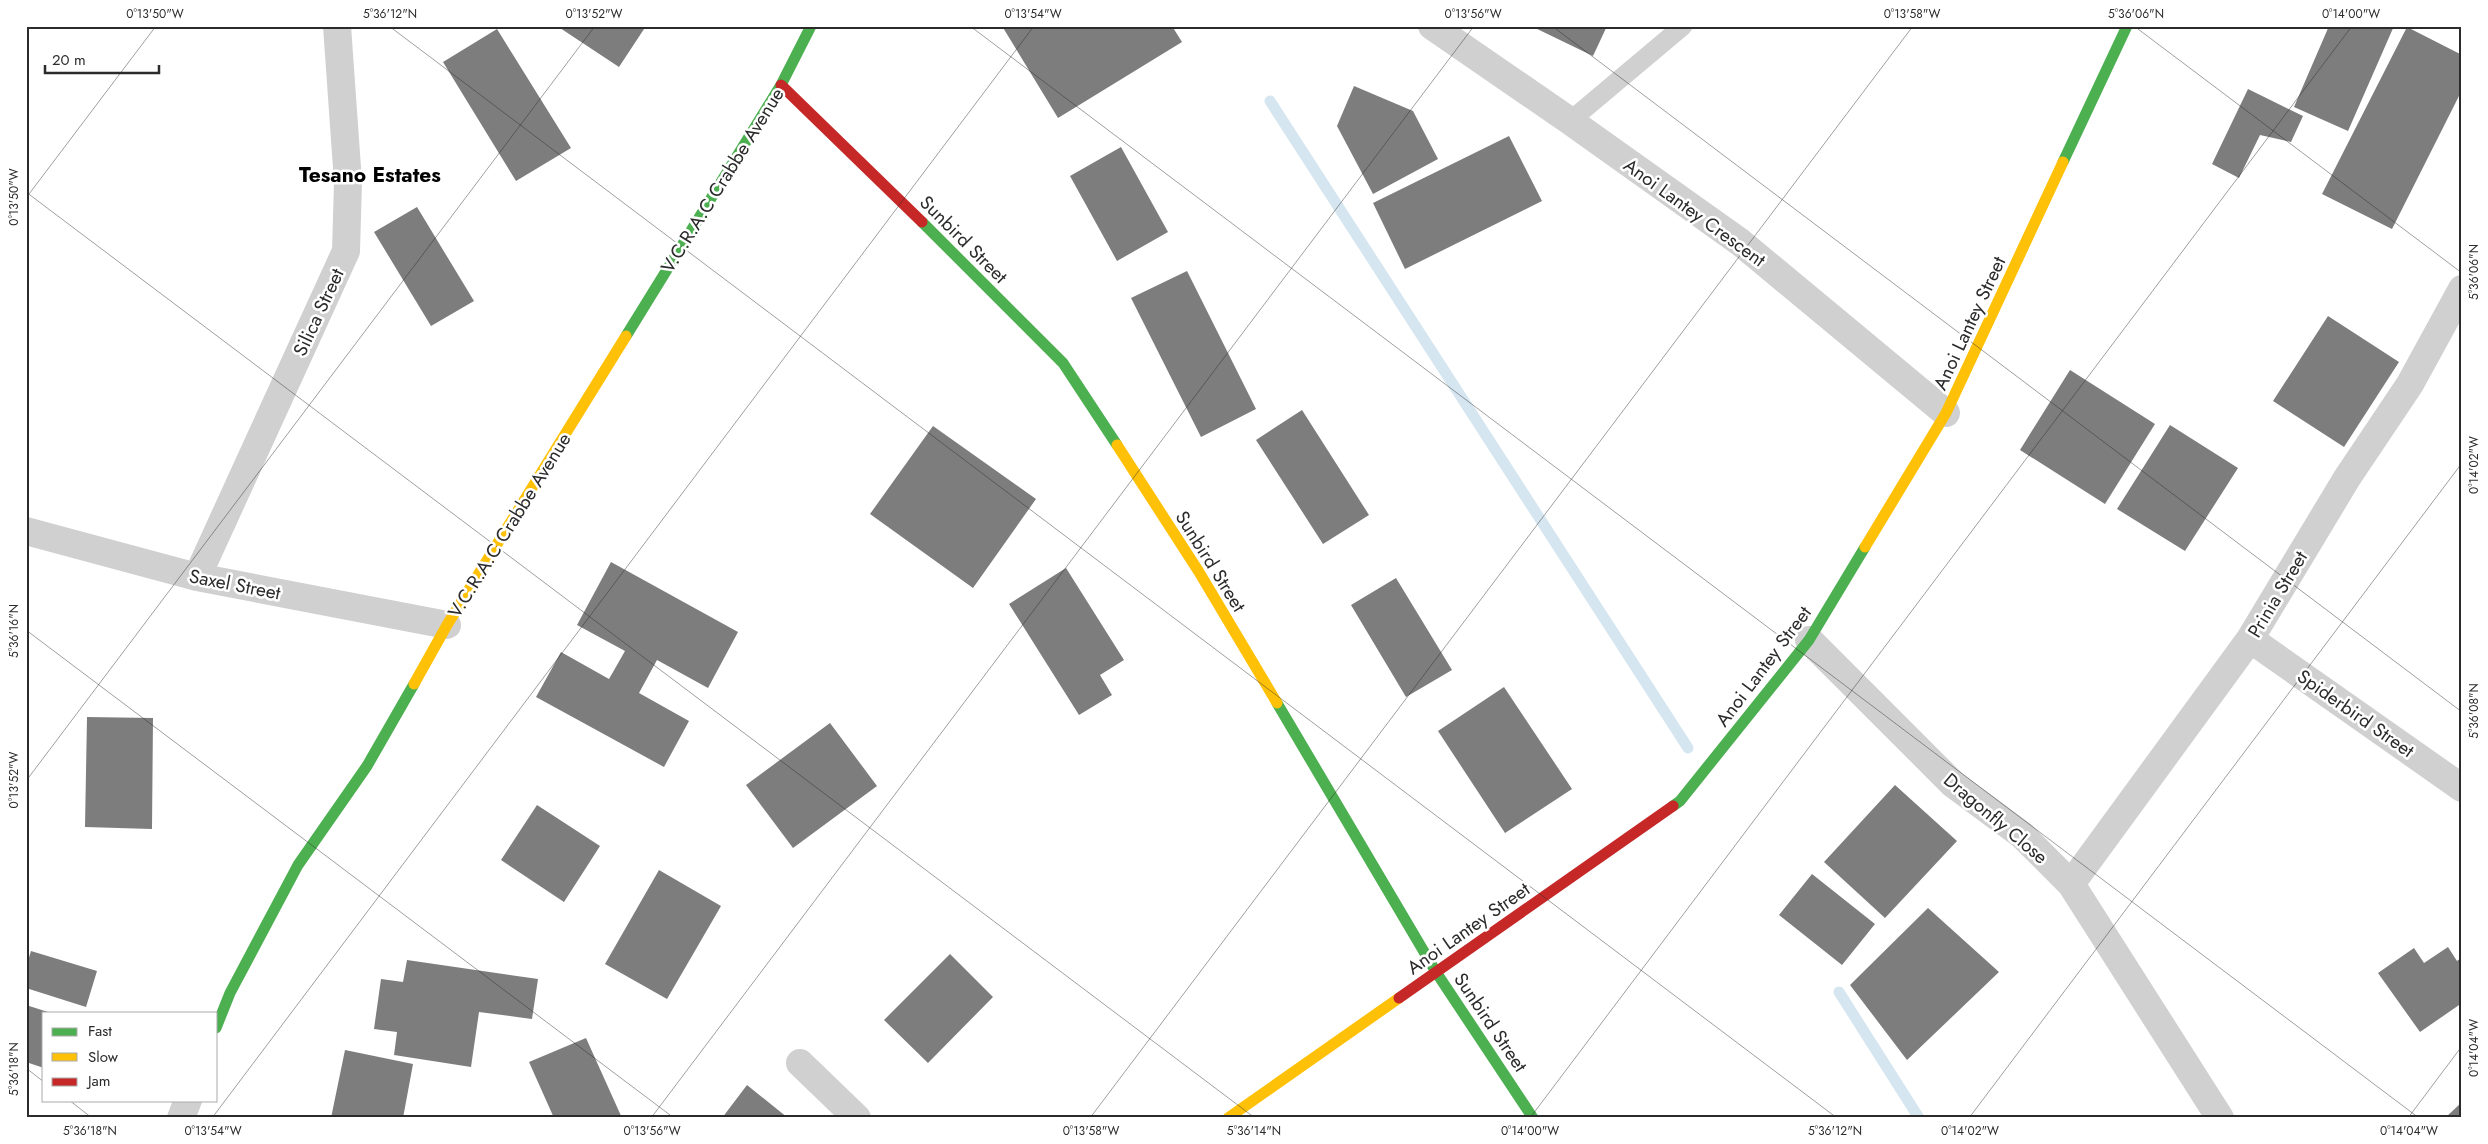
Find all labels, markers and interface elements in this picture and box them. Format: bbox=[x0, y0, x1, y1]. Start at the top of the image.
text: 0°13'50"W bbox=[126, 5, 184, 23]
text: 5°36'12"N bbox=[363, 5, 417, 23]
text: 0°13'52"W bbox=[566, 5, 623, 23]
text: 0°13'54"W bbox=[1004, 5, 1062, 23]
text: 0°13'56"W bbox=[1444, 5, 1502, 23]
text: 0°13'58"W bbox=[1884, 5, 1940, 23]
text: 5°36'06"N bbox=[2108, 5, 2164, 23]
text: 0°14'00"W bbox=[2322, 5, 2380, 23]
scale bar bbox=[45, 42, 159, 74]
text: 20 m bbox=[52, 49, 86, 71]
street label: V.C.R.A.C Crabbe Avenue bbox=[654, 82, 791, 278]
street label: Anoi Lantey Crescent bbox=[1618, 152, 1772, 273]
district label: Tesano Estates bbox=[299, 160, 441, 190]
text: 0°13'50"W bbox=[5, 168, 23, 226]
street label: Sunbird Street bbox=[914, 189, 1014, 290]
text: 5°36'06"N bbox=[2465, 244, 2483, 300]
street label: Anoi Lantey Street bbox=[1927, 252, 2012, 394]
street label: Silica Street bbox=[286, 264, 351, 360]
street label: V.C.R.A.C Crabbe Avenue bbox=[441, 427, 578, 623]
text: 0°14'02"W bbox=[2465, 436, 2483, 494]
street label: Sunbird Street bbox=[1169, 506, 1253, 617]
street label: Prinia Street bbox=[2241, 546, 2314, 643]
street label: Saxel Street bbox=[187, 562, 283, 607]
street label: Anoi Lantey Street bbox=[1709, 600, 1818, 732]
text: 5°36'16"N bbox=[5, 604, 23, 658]
street label: Spiderbird Street bbox=[2292, 663, 2420, 764]
text: 5°36'08"N bbox=[2465, 683, 2483, 739]
text: 0°13'52"W bbox=[5, 751, 23, 808]
street label: Dragonfly Close bbox=[1938, 767, 2054, 870]
street label: Anoi Lantey Street bbox=[1401, 876, 1536, 981]
street label: Sunbird Street bbox=[1447, 967, 1534, 1078]
legend bbox=[42, 1012, 218, 1102]
text: 0°14'04"W bbox=[2465, 1019, 2483, 1077]
text: Fast bbox=[88, 1020, 112, 1042]
text: 5°36'18"N bbox=[5, 1042, 23, 1096]
text: Slow bbox=[88, 1046, 119, 1068]
text: Jam bbox=[86, 1070, 111, 1092]
text: 5°36'18"N bbox=[63, 1122, 117, 1140]
text: 0°13'54"W bbox=[184, 1122, 242, 1140]
text: 0°13'56"W bbox=[623, 1122, 681, 1140]
text: 0°13'58"W bbox=[1063, 1122, 1119, 1140]
text: 5°36'14"N bbox=[1227, 1122, 1281, 1140]
text: 0°14'00"W bbox=[1501, 1122, 1559, 1140]
text: 5°36'12"N bbox=[1808, 1122, 1862, 1140]
text: 0°14'02"W bbox=[1941, 1122, 1999, 1140]
text: 0°14'04"W bbox=[2380, 1122, 2438, 1140]

